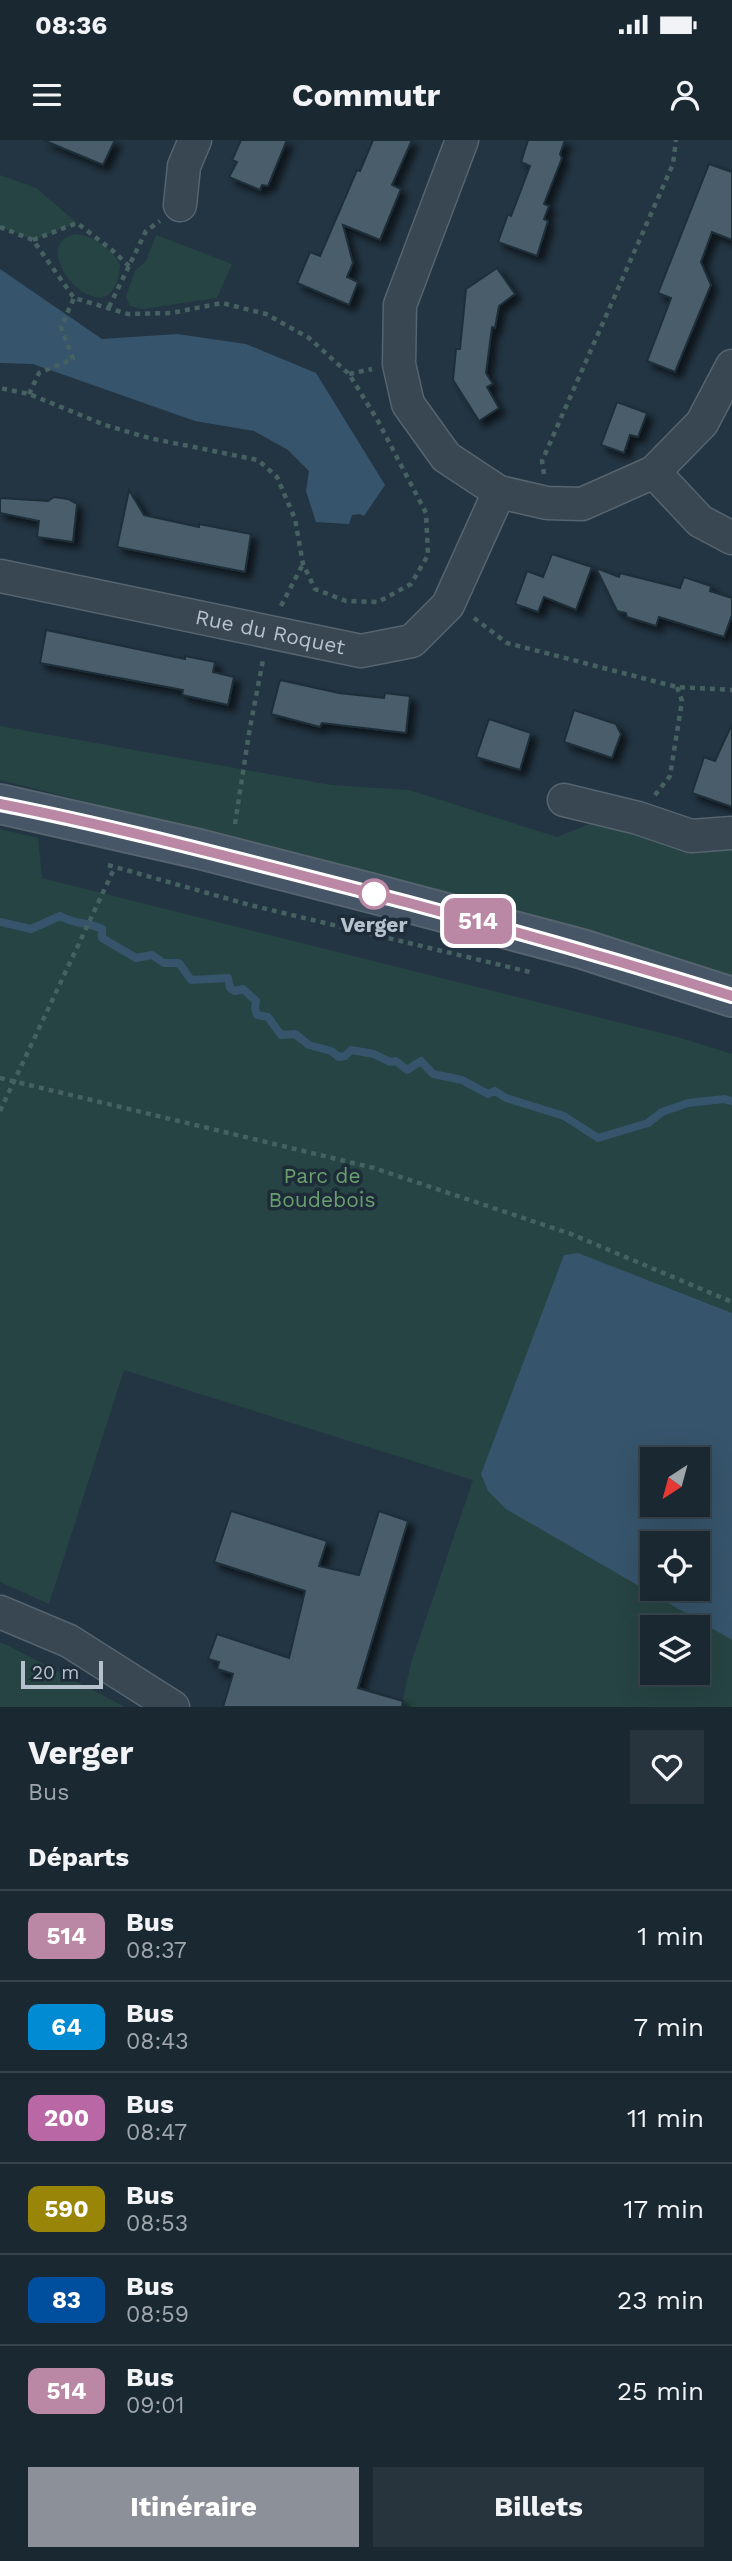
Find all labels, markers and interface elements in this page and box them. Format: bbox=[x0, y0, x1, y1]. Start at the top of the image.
text: 08:36 bbox=[35, 10, 107, 40]
icon: menu bbox=[28, 76, 66, 114]
text: Commutr bbox=[292, 76, 440, 114]
icon: person bbox=[666, 76, 704, 114]
street label: Rue du Roquet bbox=[193, 604, 348, 659]
marker: Verger bbox=[359, 879, 389, 909]
line badge: 514 bbox=[438, 898, 518, 944]
text: 514 bbox=[458, 907, 498, 935]
place label: Verger bbox=[340, 912, 408, 937]
park label: Parc de Boudebois bbox=[269, 1163, 375, 1212]
north arrow bbox=[640, 1447, 710, 1517]
map controls bbox=[640, 1447, 710, 1685]
button: locate bbox=[640, 1531, 710, 1601]
button: layers bbox=[640, 1615, 710, 1685]
scale bar bbox=[21, 1658, 103, 1690]
text: 20 m bbox=[32, 1661, 79, 1684]
button: heart bbox=[630, 1730, 704, 1804]
text: Verger bbox=[28, 1733, 133, 1772]
text: Bus bbox=[28, 1779, 69, 1806]
text: Départs bbox=[28, 1842, 129, 1872]
text: Bus bbox=[126, 1907, 174, 1937]
text: 1 min bbox=[637, 1921, 704, 1951]
text: 514 bbox=[47, 1922, 86, 1950]
text: 08:37 bbox=[126, 1937, 187, 1964]
text: Bus bbox=[126, 1998, 174, 2028]
text: 7 min bbox=[634, 2012, 704, 2042]
text: 64 bbox=[51, 2013, 82, 2041]
text: 08:43 bbox=[126, 2028, 189, 2055]
text: Bus bbox=[126, 2089, 174, 2119]
text: 11 min bbox=[627, 2103, 704, 2133]
text: 200 bbox=[44, 2104, 89, 2132]
text: 08:47 bbox=[126, 2119, 187, 2146]
text: Bus bbox=[126, 2180, 174, 2210]
text: 17 min bbox=[623, 2194, 704, 2224]
text: 590 bbox=[44, 2195, 89, 2223]
text: 08:53 bbox=[126, 2210, 188, 2237]
text: Bus bbox=[126, 2271, 174, 2301]
text: 23 min bbox=[617, 2285, 704, 2315]
text: 83 bbox=[52, 2286, 81, 2314]
text: 08:59 bbox=[126, 2301, 189, 2328]
text: Bus bbox=[126, 2362, 174, 2392]
text: 25 min bbox=[617, 2376, 704, 2406]
text: 514 bbox=[47, 2377, 86, 2405]
text: 09:01 bbox=[126, 2392, 185, 2419]
button: Itinéraire bbox=[28, 2467, 359, 2547]
button: Billets bbox=[373, 2467, 704, 2547]

